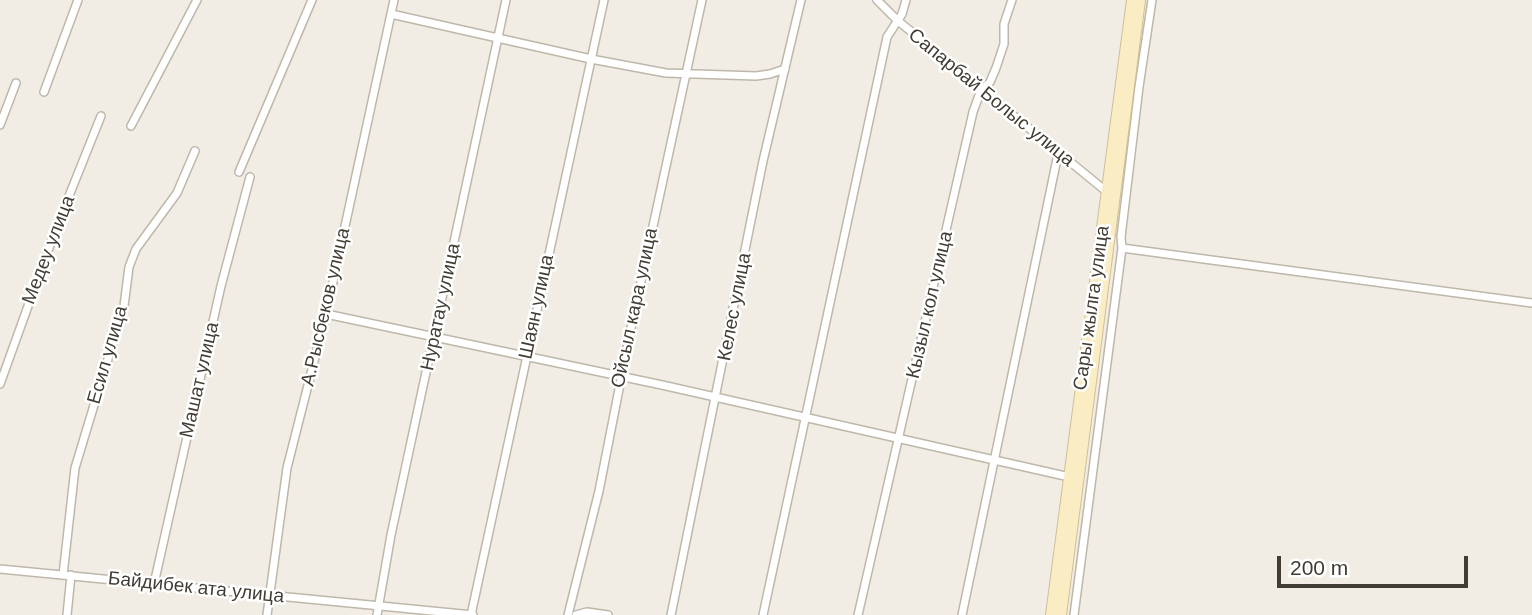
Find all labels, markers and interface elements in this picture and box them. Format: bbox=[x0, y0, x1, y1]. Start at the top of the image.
street label: Сапарбай Болыс улица bbox=[903, 24, 1079, 172]
street label: Медеу улица bbox=[18, 192, 80, 308]
street label: Сары жылга улица bbox=[1069, 224, 1115, 392]
street label: А.Рысбеков улица bbox=[297, 226, 355, 388]
street label: Ойсыл кара улица bbox=[607, 226, 663, 390]
street label: Кызыл кол улица bbox=[902, 229, 958, 381]
street label: Нуратау улица bbox=[416, 241, 466, 373]
street label: Келес улица bbox=[713, 251, 757, 363]
street label: Шаян улица bbox=[515, 253, 559, 361]
street label: Есил улица bbox=[83, 303, 133, 407]
street label: Машат улица bbox=[176, 320, 224, 440]
scale bar bbox=[1280, 542, 1471, 586]
text: 200 m bbox=[1290, 556, 1348, 579]
street label: Байдибек ата улица bbox=[107, 567, 285, 609]

